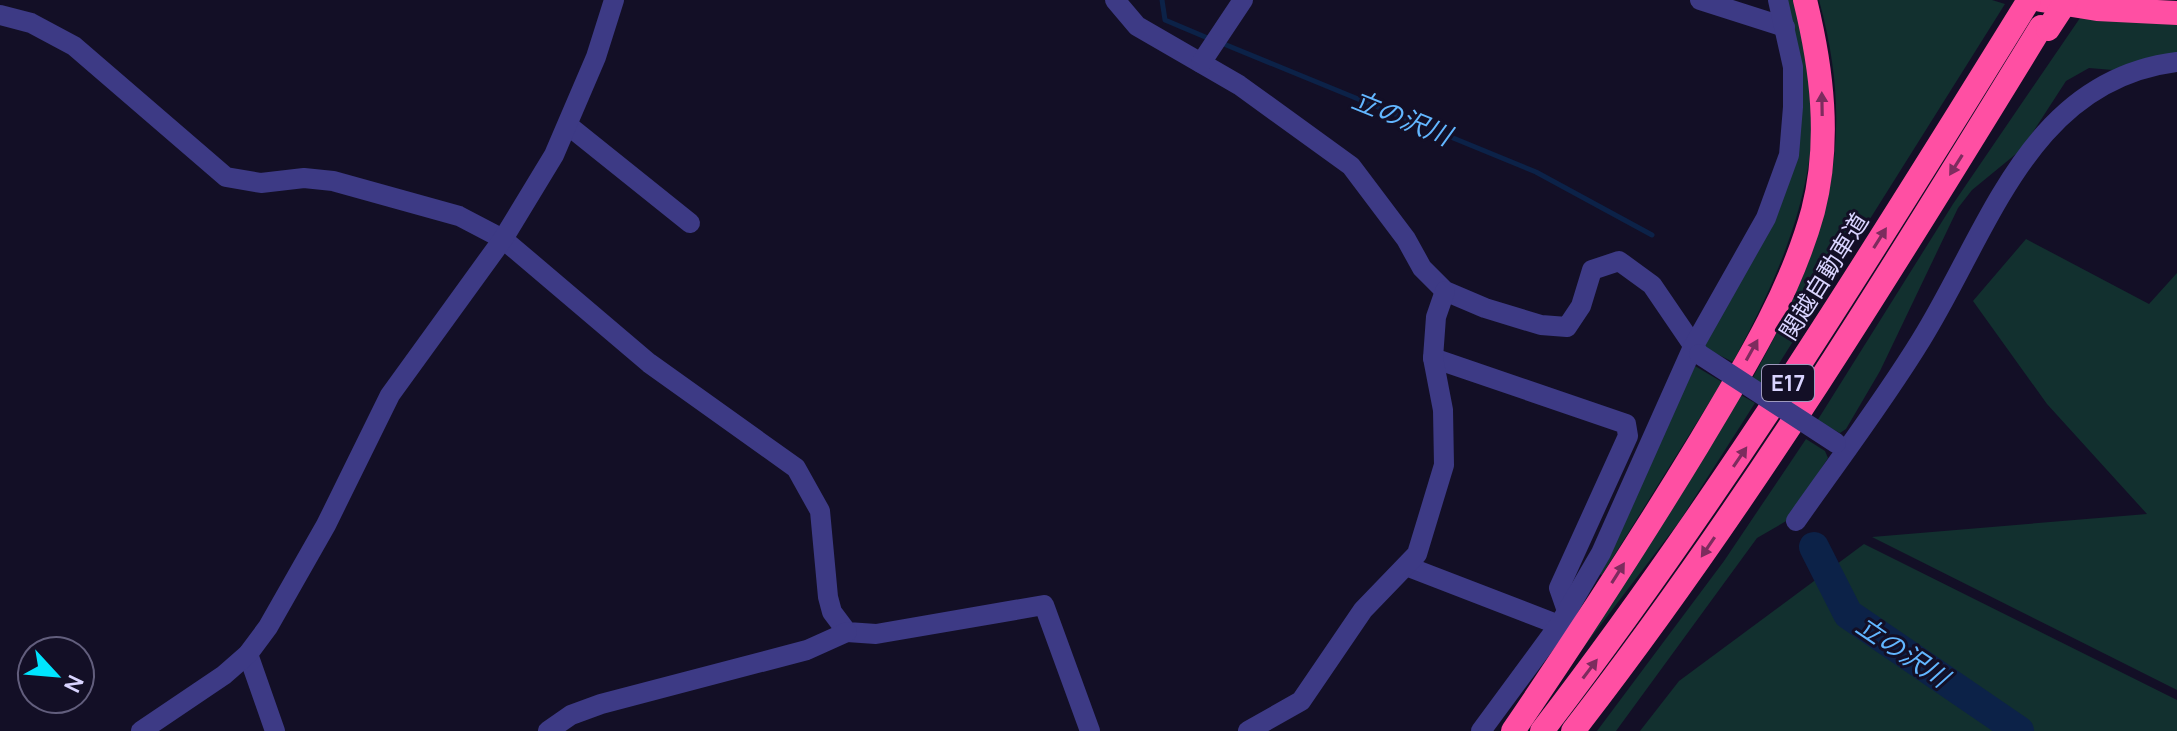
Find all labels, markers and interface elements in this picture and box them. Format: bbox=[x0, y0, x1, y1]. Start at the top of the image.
water label: 立の沢川 bbox=[1347, 81, 1460, 154]
one-way arrow bbox=[1816, 91, 1828, 116]
one-way arrow bbox=[1949, 154, 1963, 176]
street label: 関越自動車道 bbox=[1771, 206, 1875, 346]
one-way arrow bbox=[1873, 227, 1887, 249]
one-way arrow bbox=[1745, 339, 1759, 361]
road number: E17 bbox=[1762, 365, 1814, 401]
one-way arrow bbox=[1732, 447, 1747, 468]
one-way arrow bbox=[1701, 537, 1716, 558]
one-way arrow bbox=[1610, 562, 1625, 583]
water label: 立の沢川 bbox=[1850, 607, 1959, 697]
north arrow bbox=[16, 635, 96, 715]
one-way arrow bbox=[1581, 659, 1597, 679]
text: N bbox=[57, 670, 91, 697]

